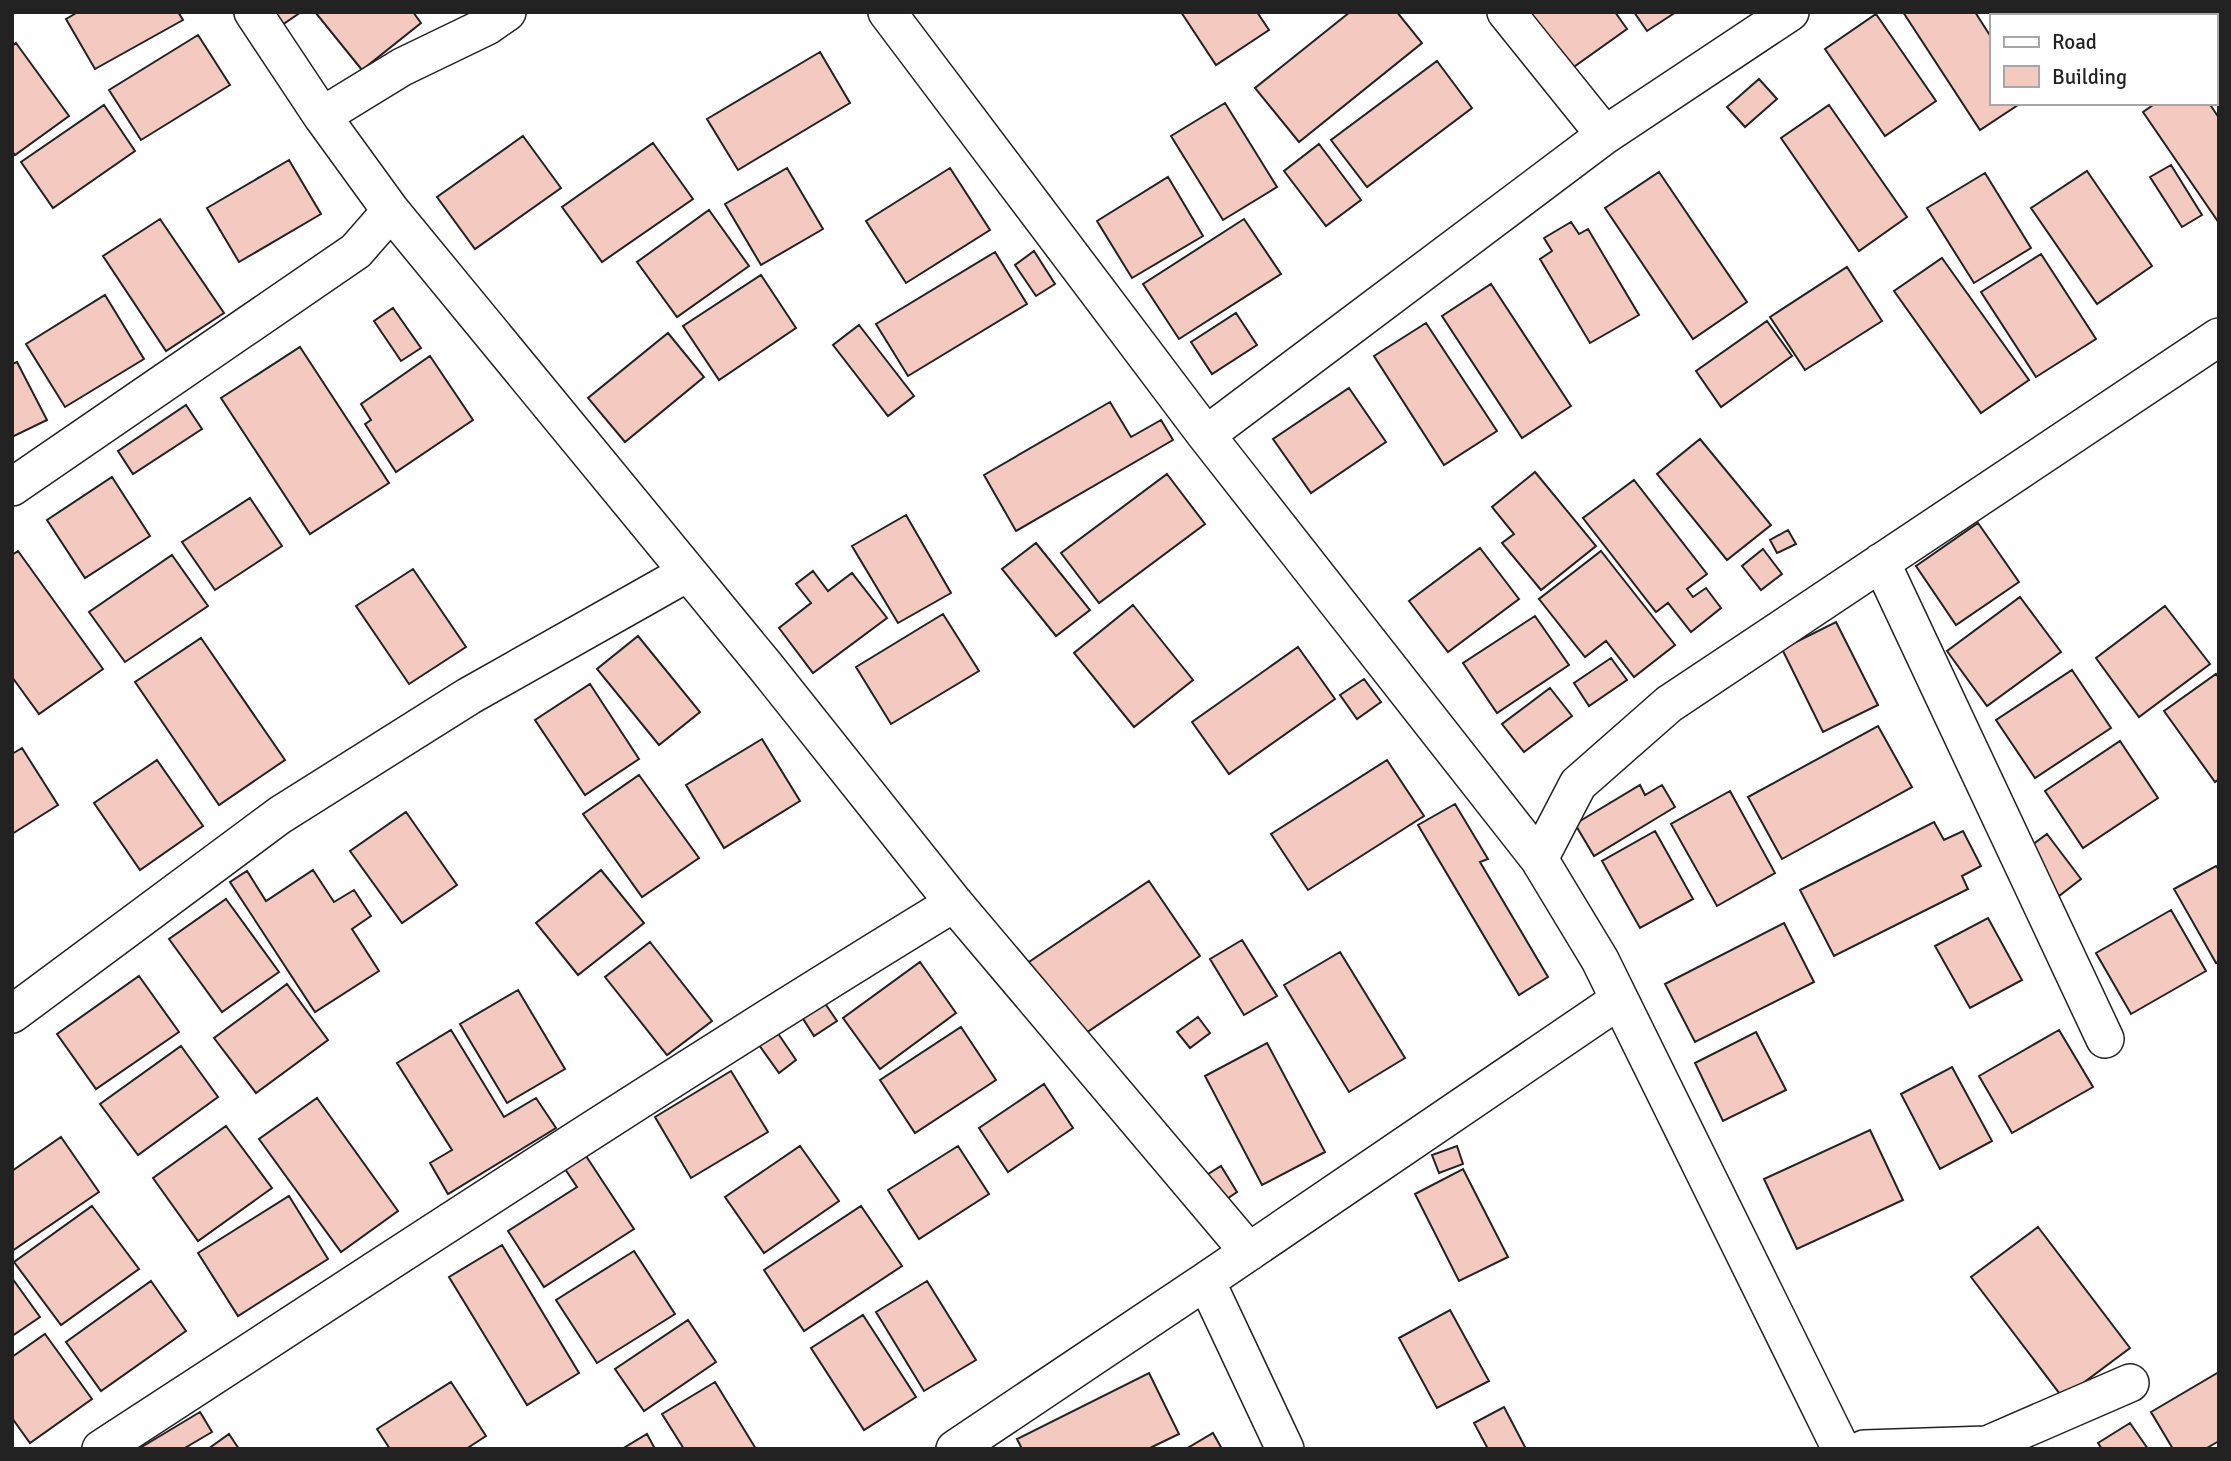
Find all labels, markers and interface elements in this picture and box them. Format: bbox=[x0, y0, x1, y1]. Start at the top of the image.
legend bbox=[1990, 14, 2217, 105]
text: Road bbox=[2052, 29, 2097, 55]
text: Building bbox=[2052, 64, 2127, 90]

